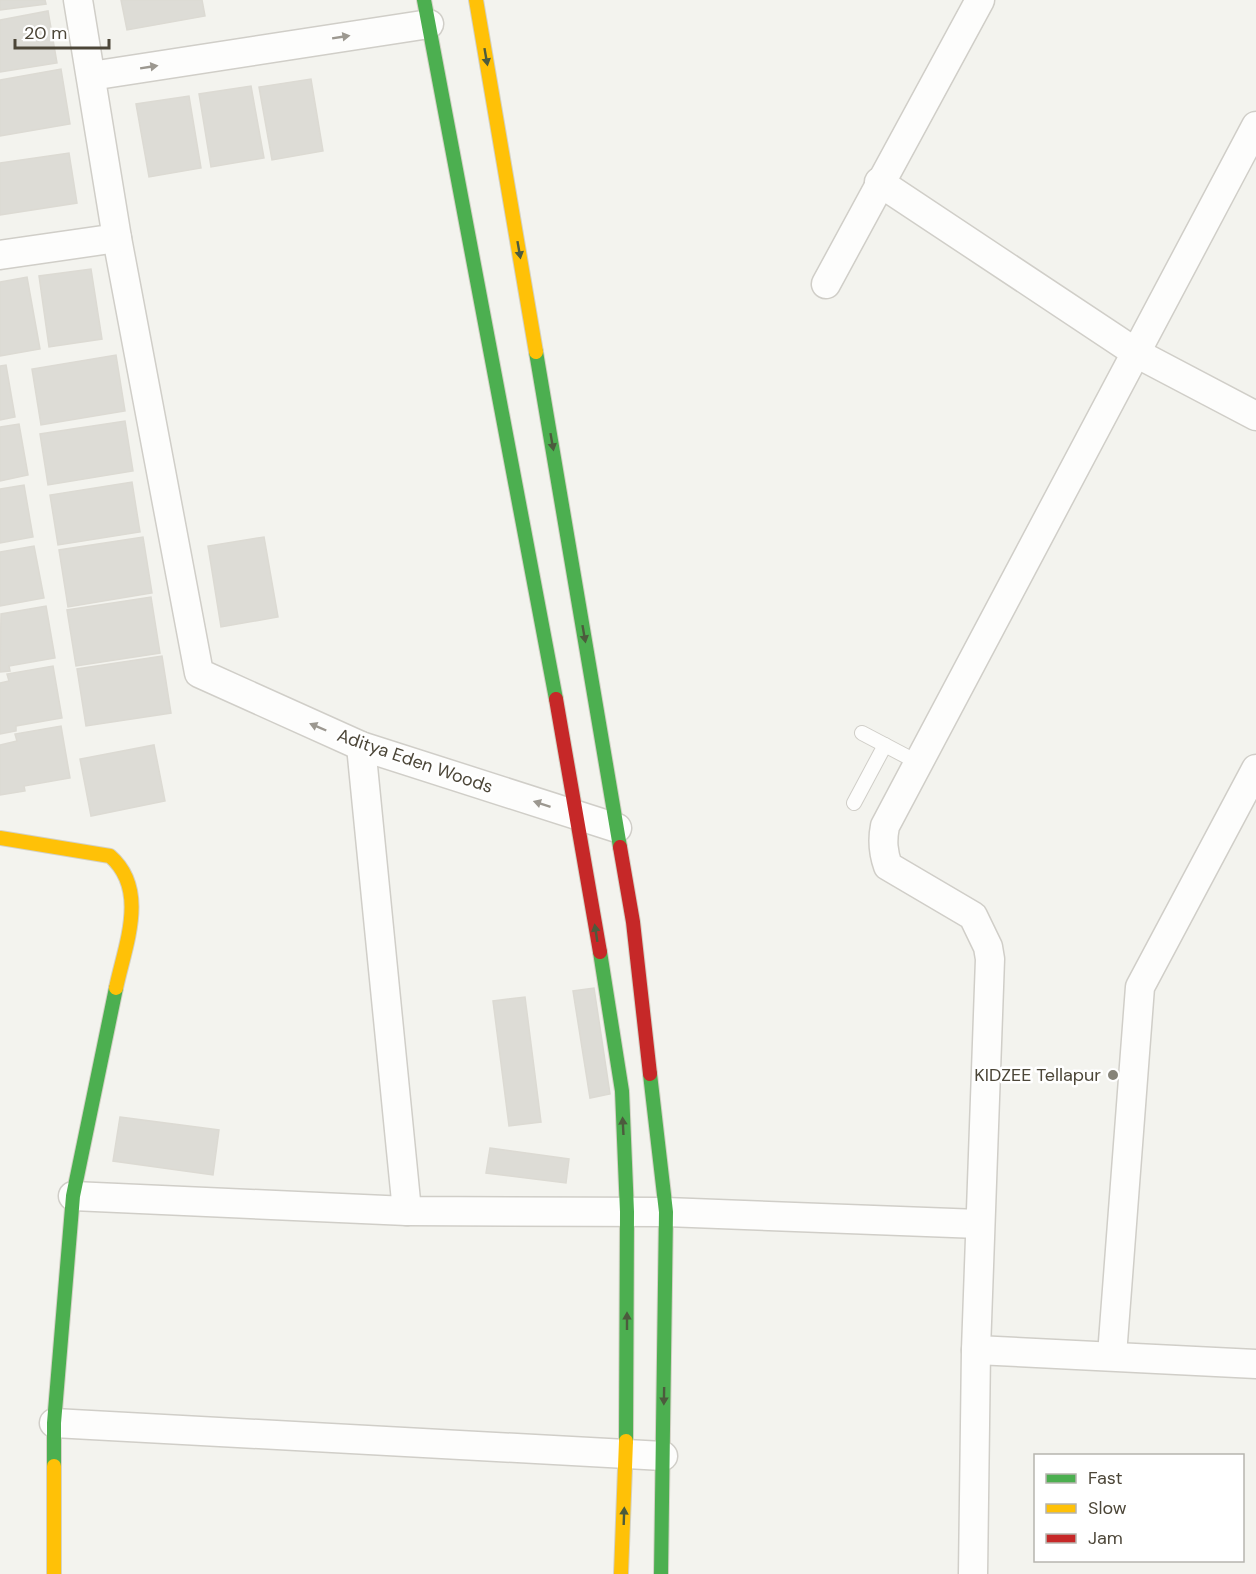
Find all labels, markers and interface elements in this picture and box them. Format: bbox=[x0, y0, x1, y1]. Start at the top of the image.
scale bar bbox=[15, 12, 110, 50]
text: 20 m bbox=[24, 21, 67, 45]
one-way arrow bbox=[332, 32, 351, 41]
one-way arrow bbox=[482, 48, 491, 67]
one-way arrow bbox=[139, 63, 158, 72]
one-way arrow bbox=[515, 240, 524, 259]
one-way arrow bbox=[547, 433, 556, 452]
one-way arrow bbox=[580, 625, 589, 644]
one-way arrow bbox=[308, 722, 326, 732]
street label: Aditya Eden Woods bbox=[334, 723, 496, 799]
one-way arrow bbox=[533, 799, 551, 808]
one-way arrow bbox=[591, 923, 600, 942]
place label: KIDZEE Tellapur bbox=[974, 1063, 1101, 1087]
marker: KIDZEE Tellapur bbox=[1106, 1068, 1120, 1082]
one-way arrow bbox=[619, 1116, 628, 1135]
one-way arrow bbox=[622, 1311, 632, 1330]
one-way arrow bbox=[659, 1387, 669, 1406]
legend bbox=[1034, 1454, 1244, 1562]
text: Fast bbox=[1088, 1466, 1123, 1490]
text: Slow bbox=[1088, 1496, 1127, 1520]
one-way arrow bbox=[619, 1506, 628, 1525]
text: Jam bbox=[1088, 1526, 1123, 1550]

